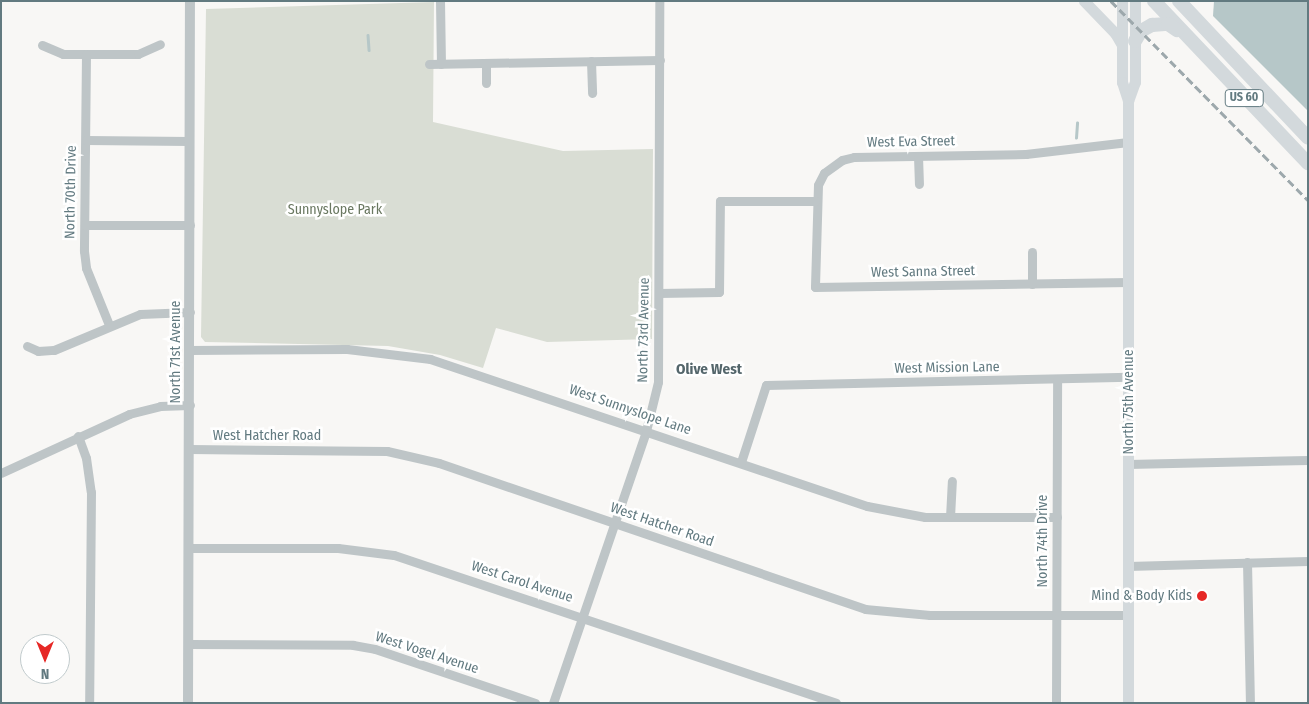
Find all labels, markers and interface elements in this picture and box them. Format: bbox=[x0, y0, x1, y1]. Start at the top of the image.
road number: US 60 bbox=[1224, 89, 1264, 108]
street label: West Eva Street bbox=[867, 133, 955, 151]
street label: North 70th Drive bbox=[62, 145, 80, 239]
park label: Sunnyslope Park bbox=[288, 202, 382, 218]
street label: West Sanna Street bbox=[871, 263, 975, 281]
street label: North 73rd Avenue bbox=[635, 277, 653, 383]
street label: North 71st Avenue bbox=[168, 301, 184, 403]
street label: North 75th Avenue bbox=[1121, 349, 1137, 455]
street label: West Mission Lane bbox=[894, 359, 1000, 377]
district label: Olive West bbox=[676, 361, 742, 379]
street label: West Sunnyslope Lane bbox=[567, 381, 693, 439]
street label: West Hatcher Road bbox=[213, 428, 321, 444]
street label: North 74th Drive bbox=[1035, 495, 1051, 587]
street label: West Hatcher Road bbox=[608, 499, 716, 551]
street label: West Carol Avenue bbox=[469, 558, 575, 606]
place label: Mind & Body Kids bbox=[1091, 588, 1192, 604]
marker: Mind & Body Kids bbox=[1196, 590, 1208, 602]
street label: West Vogel Avenue bbox=[373, 628, 481, 678]
north arrow bbox=[20, 634, 70, 684]
text: N bbox=[41, 665, 49, 682]

